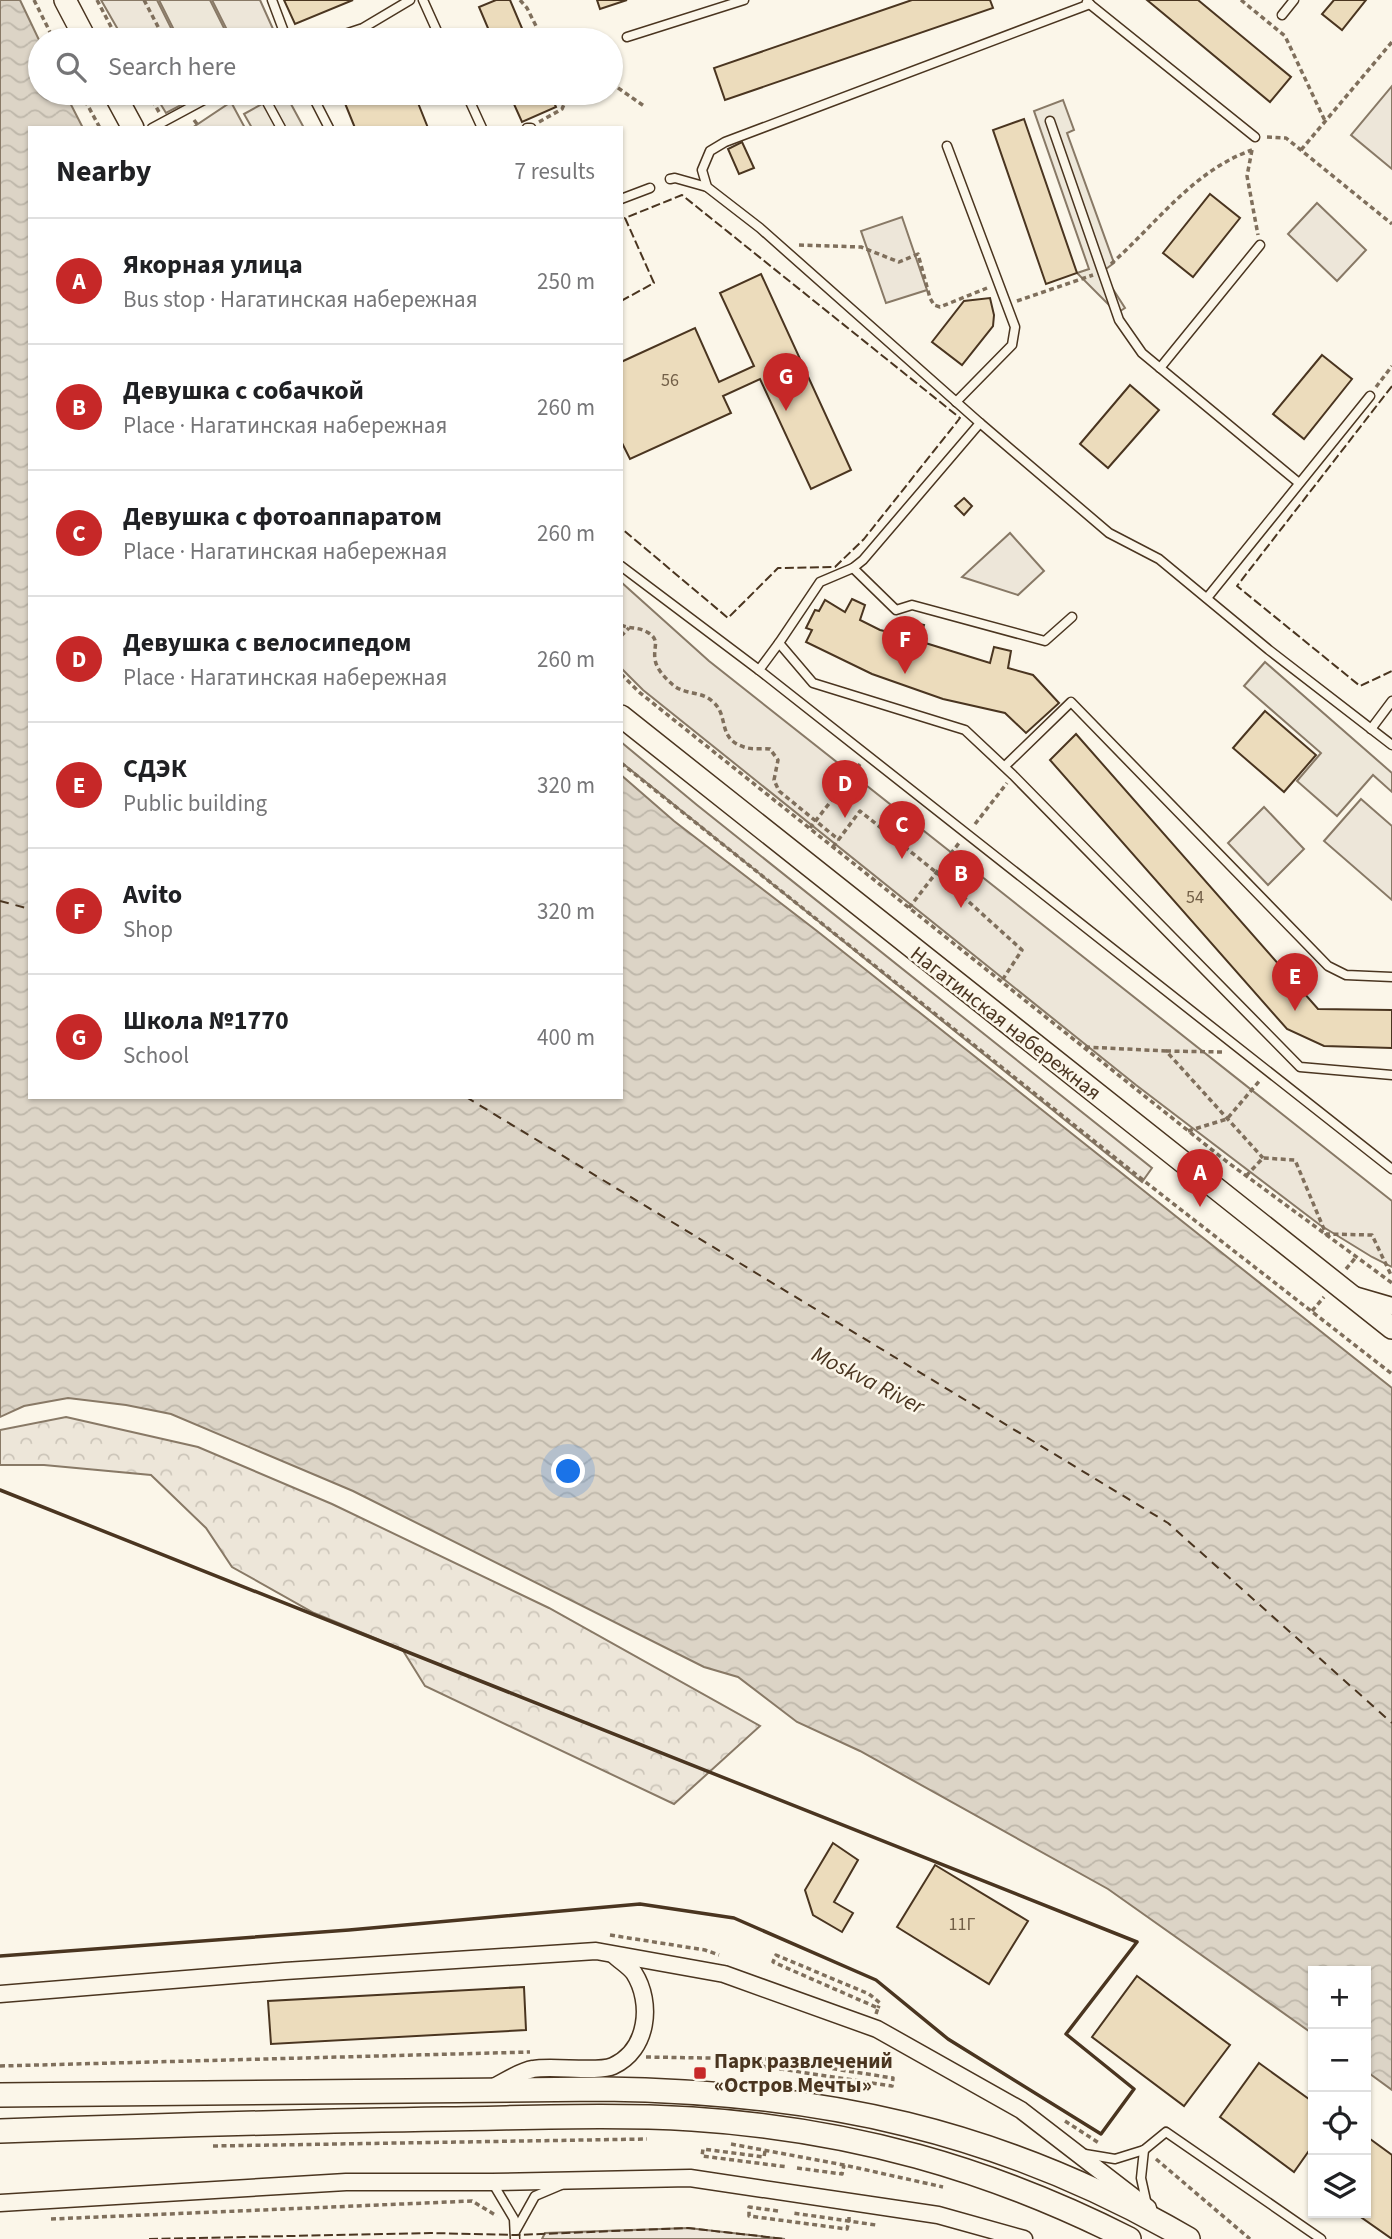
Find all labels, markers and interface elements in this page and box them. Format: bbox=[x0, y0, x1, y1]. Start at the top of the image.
search box bbox=[28, 28, 623, 105]
icon: search bbox=[52, 48, 90, 86]
text: Search here bbox=[108, 48, 236, 85]
text: Nearby bbox=[56, 150, 151, 193]
text: 7 results bbox=[515, 155, 595, 188]
text: Якорная улица bbox=[123, 246, 303, 283]
text: A bbox=[72, 265, 86, 298]
text: 250 m bbox=[537, 265, 595, 298]
text: Bus stop · Нагатинская набережная bbox=[123, 283, 478, 316]
pin: G bbox=[763, 353, 809, 411]
house number: 56 bbox=[661, 368, 679, 393]
text: Девушка с собачкой bbox=[123, 372, 364, 409]
text: B bbox=[72, 391, 86, 424]
text: 260 m bbox=[537, 391, 595, 424]
text: Place · Нагатинская набережная bbox=[123, 409, 447, 442]
text: Девушка с фотоаппаратом bbox=[123, 498, 442, 535]
text: C bbox=[72, 517, 86, 550]
text: 260 m bbox=[537, 517, 595, 550]
text: Place · Нагатинская набережная bbox=[123, 535, 447, 568]
pin: F bbox=[882, 616, 928, 674]
text: Девушка с велосипедом bbox=[123, 624, 411, 661]
text: D bbox=[72, 643, 86, 676]
text: 260 m bbox=[537, 643, 595, 676]
text: Place · Нагатинская набережная bbox=[123, 661, 447, 694]
text: СДЭК bbox=[123, 750, 187, 787]
pin: D bbox=[822, 760, 868, 818]
text: E bbox=[73, 769, 85, 802]
text: 320 m bbox=[537, 769, 595, 802]
text: Public building bbox=[123, 787, 267, 820]
pin: C bbox=[879, 801, 925, 859]
pin: B bbox=[938, 850, 984, 908]
text: Avito bbox=[123, 876, 182, 913]
house number: 54 bbox=[1186, 885, 1204, 910]
text: F bbox=[73, 895, 85, 928]
text: 320 m bbox=[537, 895, 595, 928]
text: Shop bbox=[123, 913, 173, 946]
street label: Нагатинская набережная bbox=[904, 939, 1108, 1107]
pin: E bbox=[1272, 953, 1318, 1011]
text: Школа №1770 bbox=[123, 1002, 289, 1039]
text: G bbox=[72, 1021, 86, 1054]
text: 400 m bbox=[537, 1021, 595, 1054]
text: School bbox=[123, 1039, 189, 1072]
pin: A bbox=[1177, 1149, 1223, 1207]
water label: Moskva River bbox=[806, 1337, 931, 1423]
your location bbox=[551, 1454, 585, 1488]
house number: 11Г bbox=[949, 1912, 975, 1937]
map controls bbox=[1308, 1966, 1371, 2218]
button: + bbox=[1308, 1966, 1371, 2029]
button: − bbox=[1308, 2029, 1371, 2092]
place label: Парк развлечений «Остров Мечты» bbox=[714, 2046, 893, 2100]
marker: Парк развлечений «Остров Мечты» bbox=[692, 2065, 708, 2081]
button: locate bbox=[1308, 2092, 1371, 2155]
button: layers bbox=[1308, 2155, 1371, 2218]

